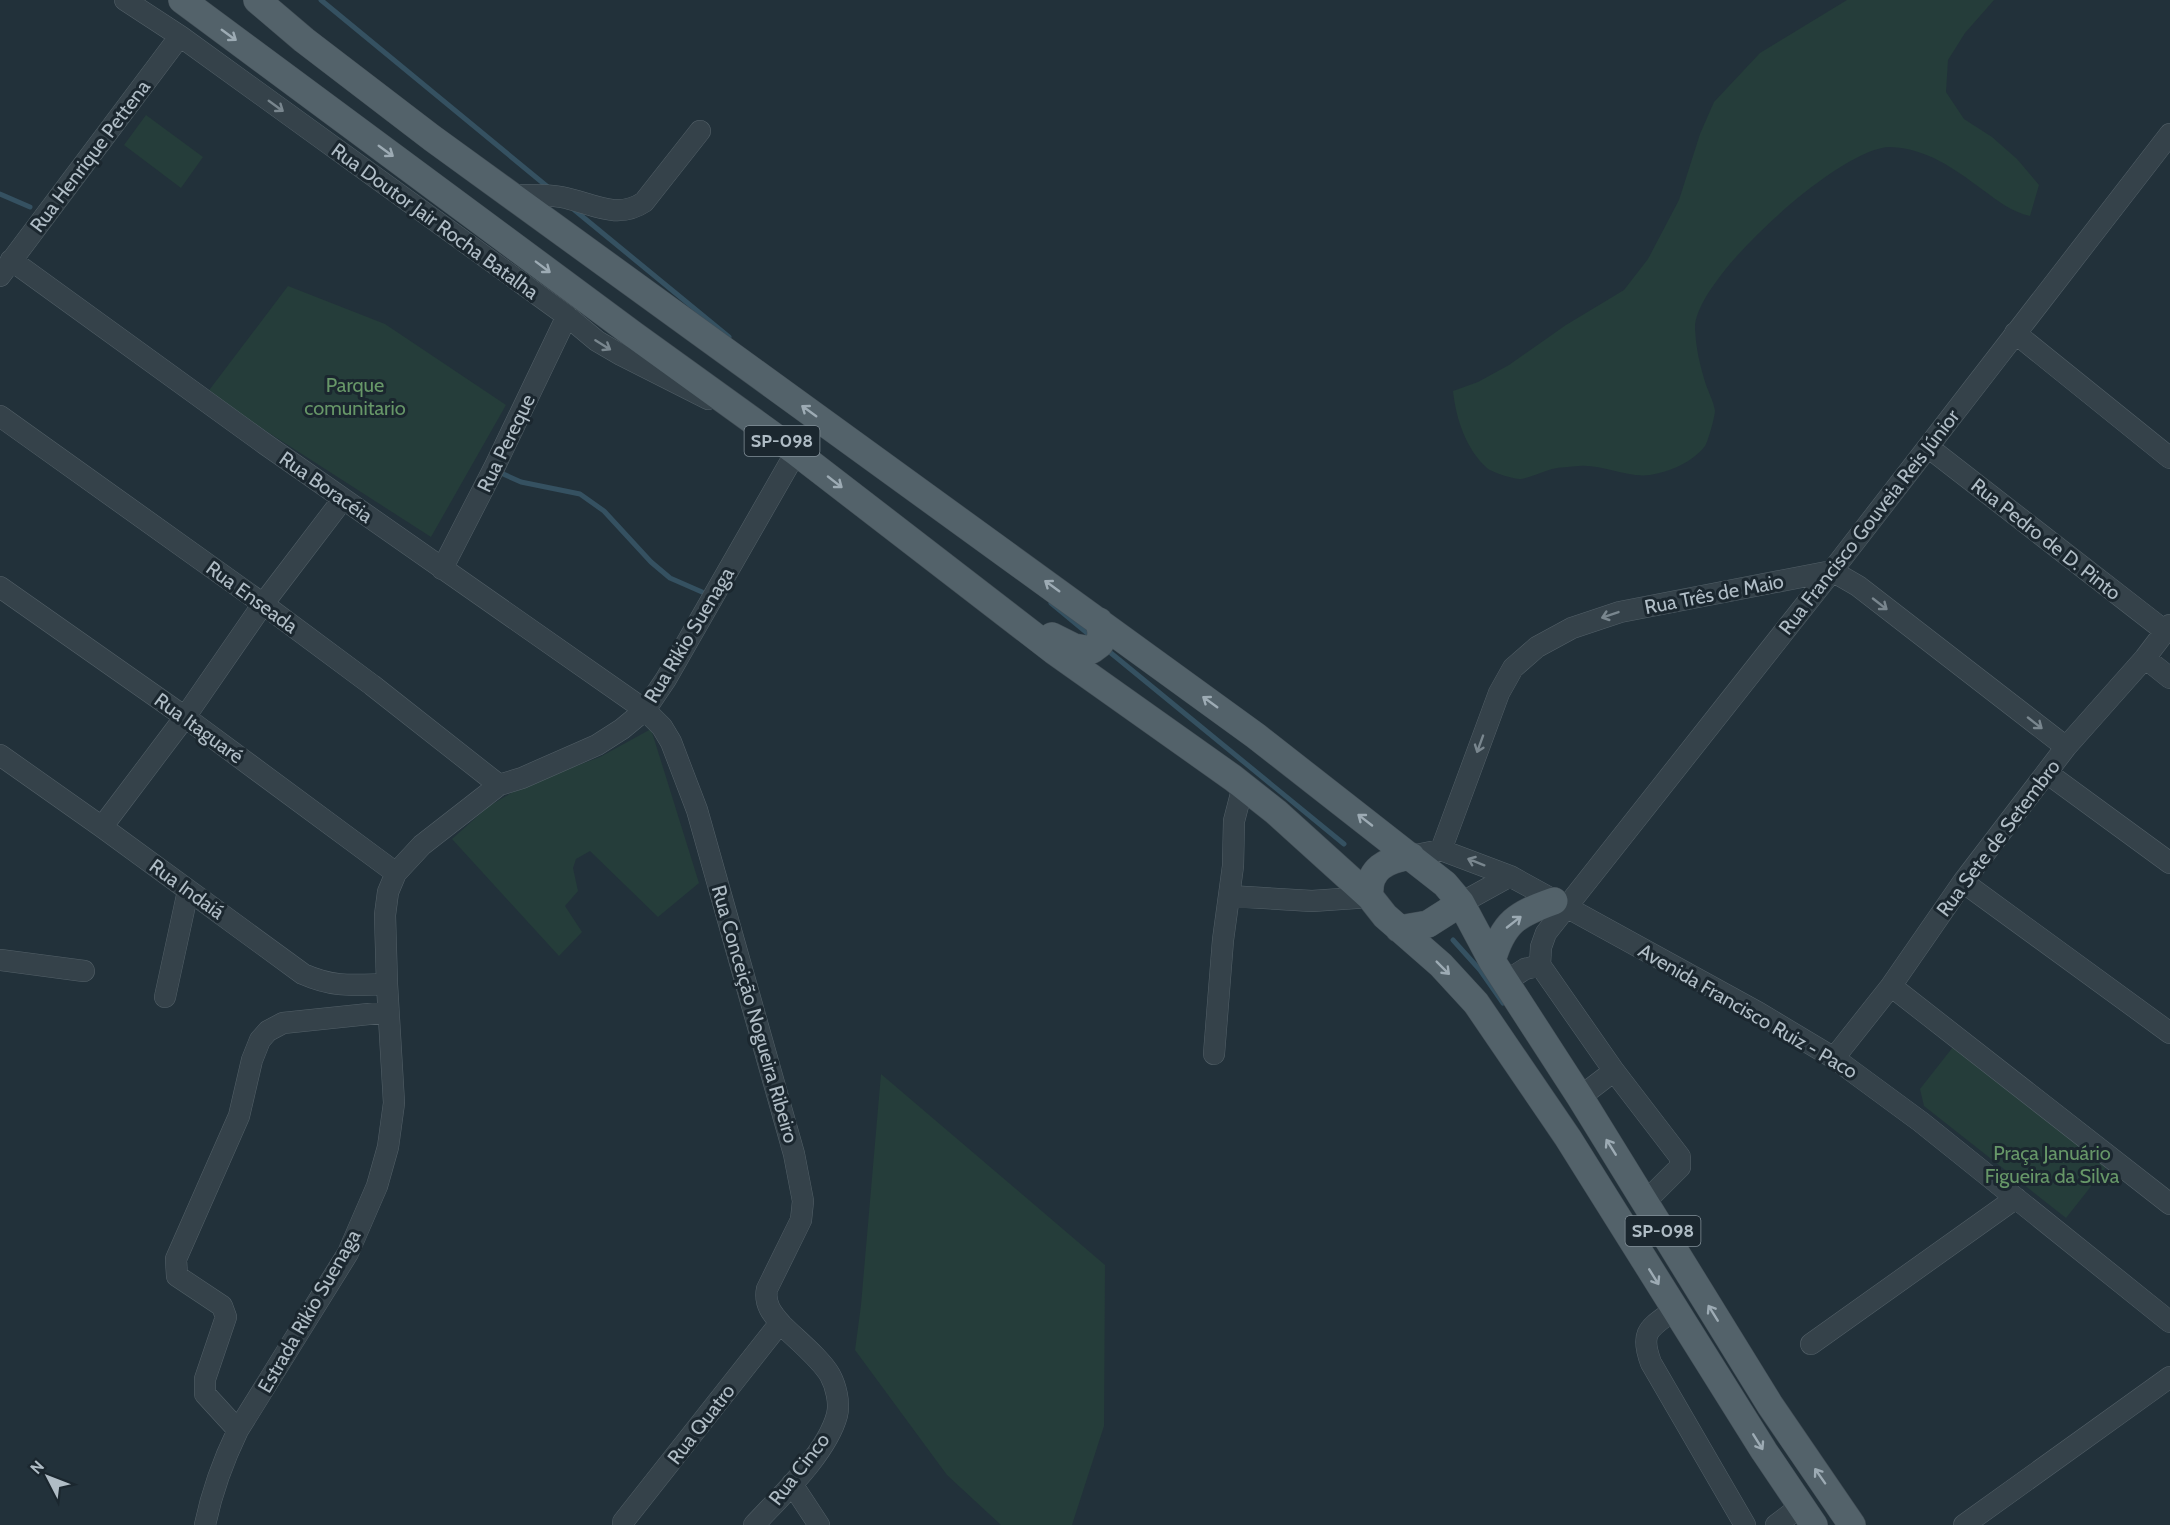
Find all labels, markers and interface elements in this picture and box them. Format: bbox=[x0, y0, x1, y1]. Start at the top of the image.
one-way arrow bbox=[221, 29, 237, 41]
street label: Rua Henrique Pettena bbox=[25, 75, 155, 237]
one-way arrow bbox=[268, 100, 284, 112]
street label: Rua Doutor Jair Rocha Batalha bbox=[327, 138, 543, 304]
one-way arrow bbox=[378, 144, 394, 157]
one-way arrow bbox=[534, 261, 550, 273]
one-way arrow bbox=[594, 339, 611, 351]
park label: Parque comunitario bbox=[304, 373, 406, 420]
street label: Rua Pereque bbox=[472, 390, 540, 496]
street label: Rua Francisco Gouveia Reis Júnior bbox=[1774, 404, 1965, 639]
one-way arrow bbox=[801, 405, 817, 417]
road number: SP-098 bbox=[744, 426, 820, 456]
street label: Rua Boracéia bbox=[275, 446, 378, 528]
street label: Rua Pedro de D. Pinto bbox=[1966, 473, 2126, 605]
one-way arrow bbox=[827, 475, 843, 488]
street label: Rua Enseada bbox=[202, 556, 303, 638]
street label: Rua Rikio Suenaga bbox=[639, 563, 739, 707]
street label: Rua Três de Maio bbox=[1642, 569, 1786, 619]
one-way arrow bbox=[1045, 580, 1061, 593]
one-way arrow bbox=[1872, 597, 1888, 610]
one-way arrow bbox=[1601, 610, 1620, 621]
street label: Rua Itaguaré bbox=[150, 688, 248, 768]
one-way arrow bbox=[1202, 695, 1218, 708]
one-way arrow bbox=[2026, 717, 2042, 730]
one-way arrow bbox=[1474, 734, 1485, 753]
street label: Rua Sete de Setembro bbox=[1931, 755, 2065, 921]
one-way arrow bbox=[1357, 813, 1373, 826]
street label: Rua Indaiá bbox=[145, 854, 230, 925]
one-way arrow bbox=[1467, 856, 1486, 867]
street label: Rua Conceição Nogueira Ribeiro bbox=[707, 882, 803, 1146]
one-way arrow bbox=[1506, 915, 1522, 928]
street label: Avenida Francisco Ruiz - Paco bbox=[1634, 938, 1862, 1084]
one-way arrow bbox=[1435, 960, 1450, 975]
one-way arrow bbox=[1605, 1139, 1617, 1156]
park label: Praça Januário Figueira da Silva bbox=[1985, 1141, 2120, 1188]
road number: SP-098 bbox=[1626, 1216, 1700, 1246]
street label: Estrada Rikio Suenaga bbox=[252, 1225, 366, 1397]
one-way arrow bbox=[1648, 1268, 1660, 1285]
one-way arrow bbox=[1707, 1305, 1719, 1322]
street label: Rua Quatro bbox=[662, 1379, 740, 1469]
street label: Rua Cinco bbox=[763, 1428, 835, 1510]
one-way arrow bbox=[1753, 1433, 1765, 1450]
north arrow bbox=[18, 1447, 78, 1507]
text: N bbox=[26, 1457, 48, 1478]
one-way arrow bbox=[1814, 1469, 1826, 1485]

